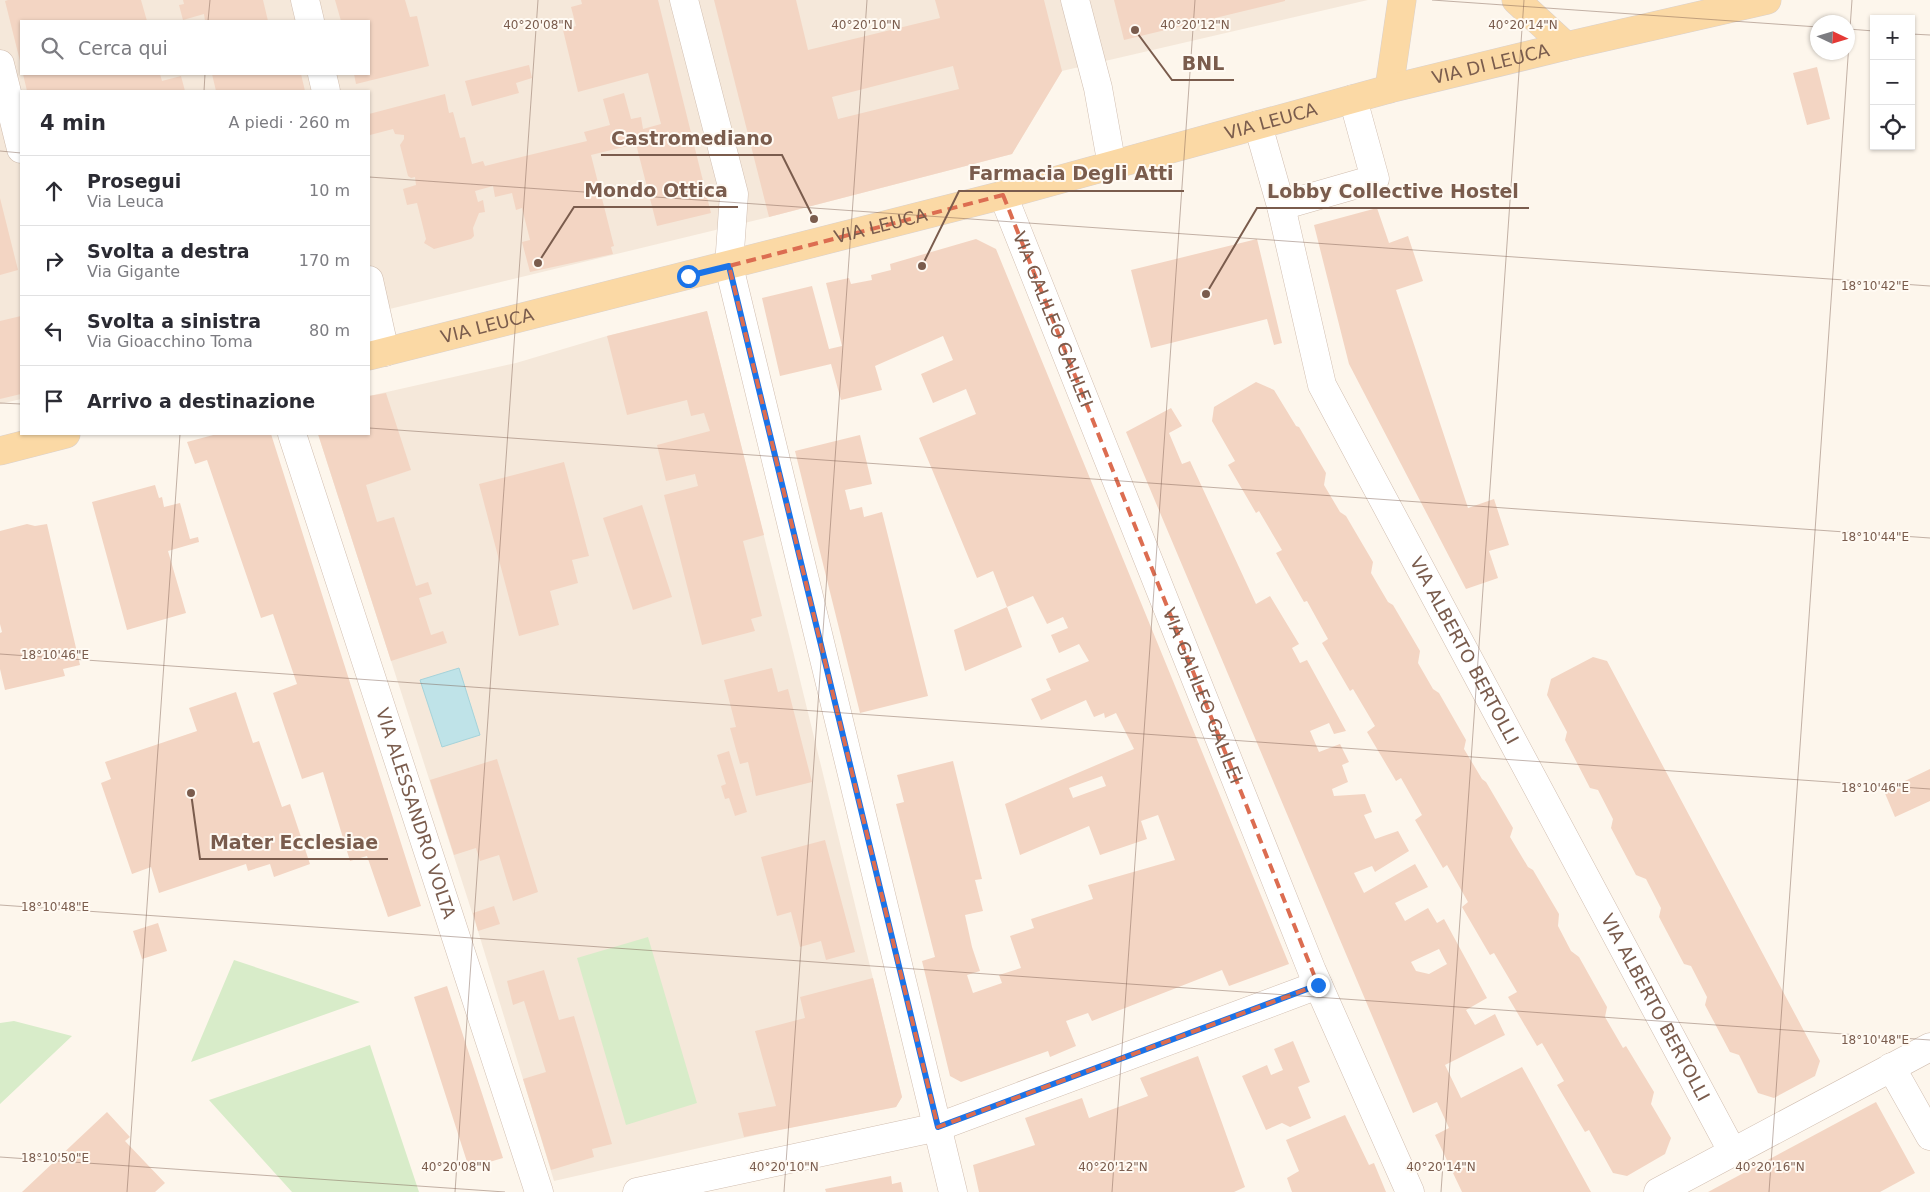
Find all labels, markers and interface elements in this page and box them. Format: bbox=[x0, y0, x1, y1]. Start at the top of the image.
north arrow bbox=[1810, 15, 1855, 60]
map controls bbox=[1870, 15, 1915, 150]
button: + bbox=[1870, 15, 1915, 60]
text: 40°20'08"N bbox=[503, 18, 573, 32]
text: 40°20'10"N bbox=[831, 18, 901, 32]
text: 40°20'12"N bbox=[1160, 18, 1230, 32]
text: 40°20'14"N bbox=[1488, 18, 1558, 32]
search box bbox=[20, 20, 370, 75]
icon: search bbox=[38, 34, 66, 62]
text: Cerca qui bbox=[78, 37, 168, 59]
street label: VIA DI LEUCA bbox=[1430, 39, 1552, 88]
callout: BNL bbox=[1172, 46, 1234, 80]
text: BNL bbox=[1182, 52, 1224, 74]
button: − bbox=[1870, 60, 1915, 105]
street label: VIA LEUCA bbox=[1222, 98, 1320, 144]
button: locate bbox=[1870, 105, 1915, 150]
text: 4 min bbox=[40, 111, 106, 135]
text: A piedi · 260 m bbox=[228, 113, 350, 132]
callout: Castromediano bbox=[601, 121, 782, 155]
text: Castromediano bbox=[611, 127, 773, 149]
callout: Farmacia Degli Atti bbox=[959, 157, 1184, 191]
text: Farmacia Degli Atti bbox=[968, 162, 1174, 184]
text: Prosegui bbox=[87, 170, 181, 192]
callout: Mondo Ottica bbox=[574, 173, 738, 207]
callout: Lobby Collective Hostel bbox=[1257, 174, 1529, 208]
icon: ahead bbox=[40, 177, 68, 205]
text: Mondo Ottica bbox=[584, 179, 728, 201]
text: Lobby Collective Hostel bbox=[1267, 180, 1519, 202]
text: 10 m bbox=[309, 181, 350, 200]
text: Via Leuca bbox=[87, 192, 164, 211]
street label: VIA LEUCA bbox=[832, 203, 930, 247]
street label: VIA GALILEO GALILEI bbox=[1009, 229, 1097, 410]
text: Svolta a destra bbox=[87, 240, 250, 262]
icon: right bbox=[40, 247, 68, 275]
text: 170 m bbox=[299, 251, 350, 270]
text: Via Gigante bbox=[87, 262, 180, 281]
route start bbox=[677, 265, 700, 288]
text: 18°10'42"E bbox=[1841, 279, 1909, 293]
street label: VIA LEUCA bbox=[438, 303, 536, 347]
text: Svolta a sinistra bbox=[87, 310, 261, 332]
icon: left bbox=[40, 317, 68, 345]
text: 80 m bbox=[309, 321, 350, 340]
text: Via Gioacchino Toma bbox=[87, 332, 253, 351]
icon: arrive bbox=[40, 387, 68, 415]
text: Arrivo a destinazione bbox=[87, 390, 315, 412]
text: 18°10'44"E bbox=[1841, 530, 1909, 544]
street label: VIA ALBERTO BERTOLLI bbox=[1406, 553, 1523, 748]
street label: VIA GALILEO GALILEI bbox=[1159, 605, 1247, 786]
text: 18°10'46"E bbox=[21, 648, 89, 662]
street label: VIA ALESSANDRO VOLTA bbox=[372, 705, 460, 922]
text: 18°10'46"E bbox=[1841, 781, 1909, 795]
callout: Mater Ecclesiae bbox=[200, 825, 388, 859]
text: Mater Ecclesiae bbox=[210, 831, 378, 853]
text: 18°10'48"E bbox=[21, 900, 89, 914]
street label: VIA ALBERTO BERTOLLI bbox=[1597, 910, 1714, 1105]
route end bbox=[1307, 974, 1330, 997]
text: 18°10'48"E bbox=[1841, 1033, 1909, 1047]
text: 18°10'50"E bbox=[21, 1151, 89, 1165]
text: 40°20'08"N bbox=[421, 1160, 491, 1174]
text: 40°20'10"N bbox=[749, 1160, 819, 1174]
text: 40°20'12"N bbox=[1078, 1160, 1148, 1174]
text: 40°20'14"N bbox=[1406, 1160, 1476, 1174]
text: 40°20'16"N bbox=[1735, 1160, 1805, 1174]

